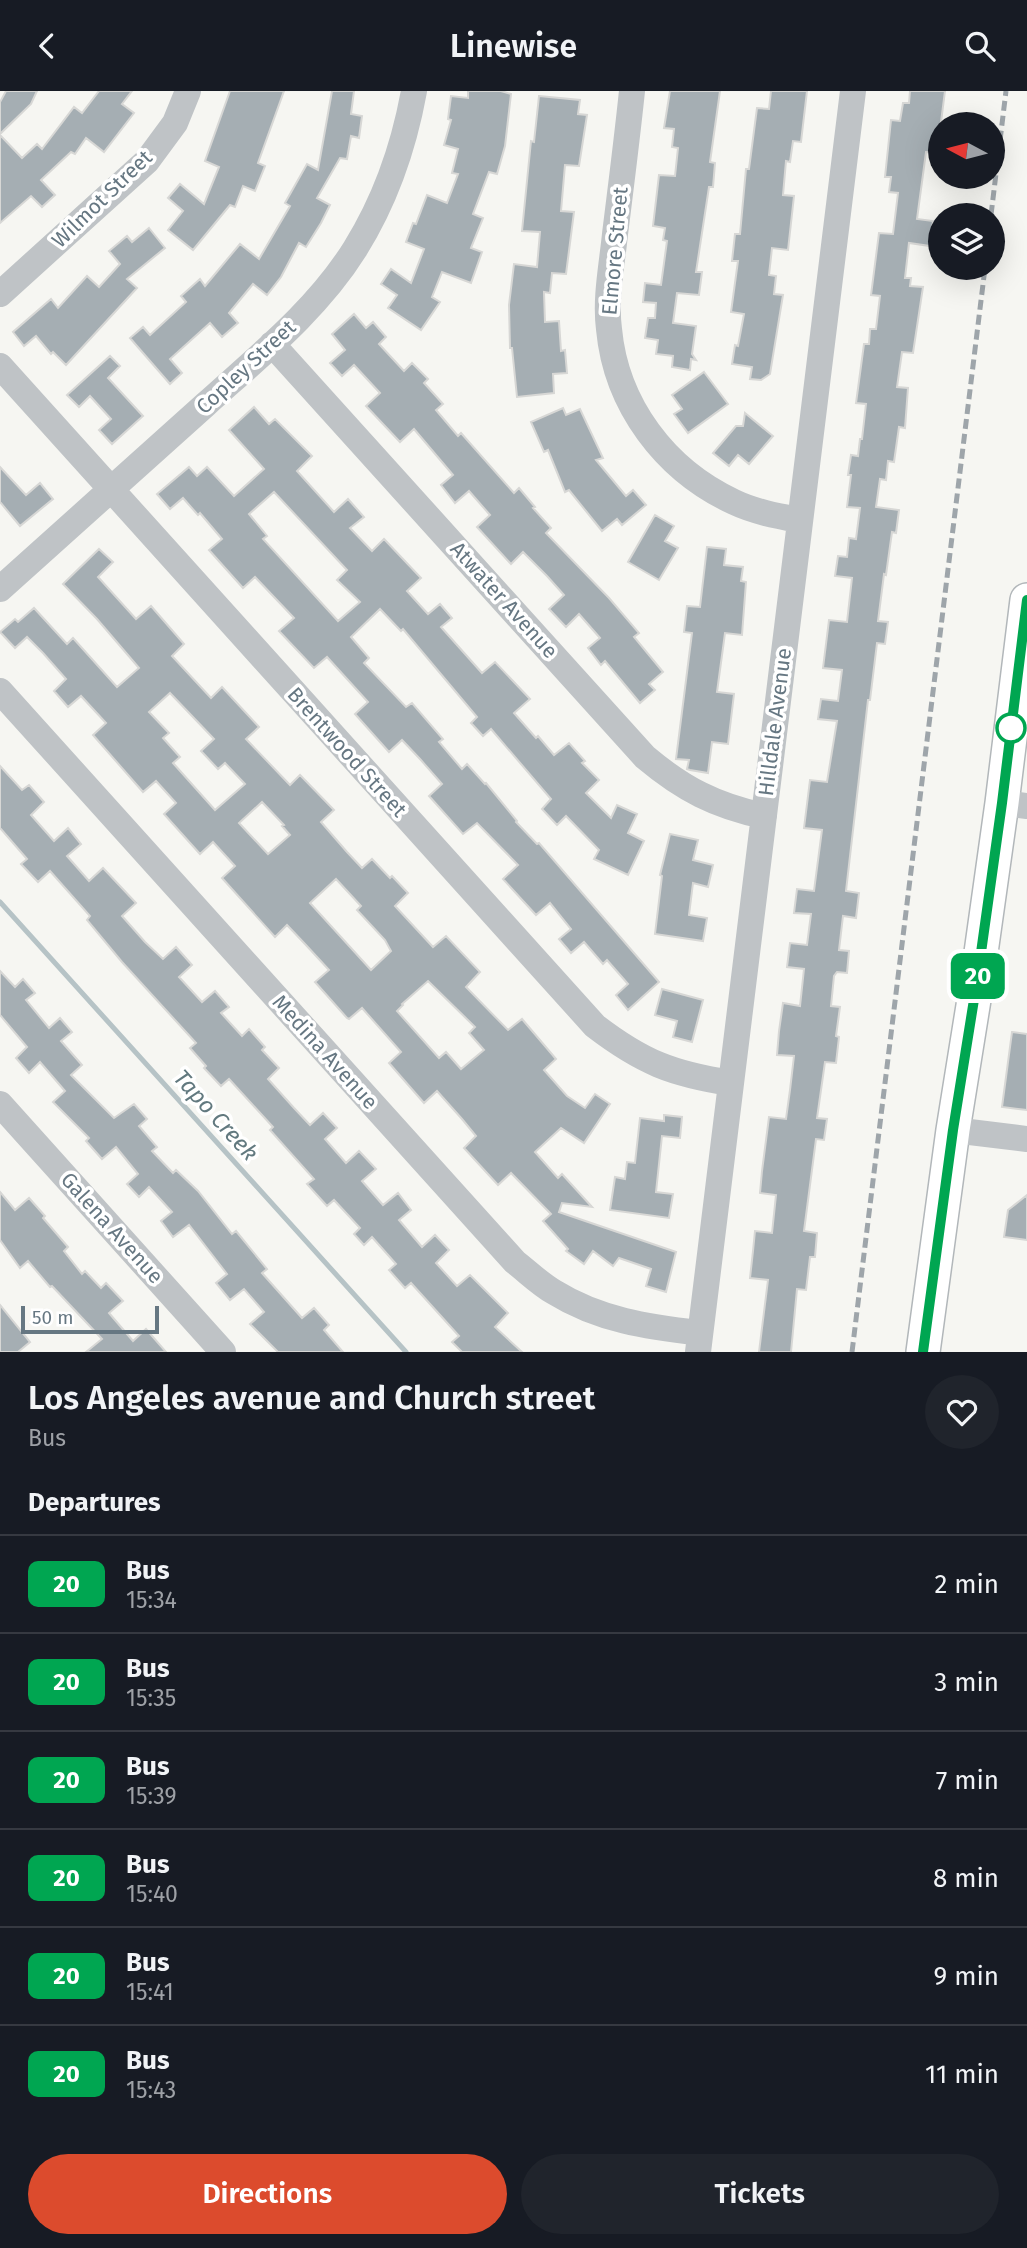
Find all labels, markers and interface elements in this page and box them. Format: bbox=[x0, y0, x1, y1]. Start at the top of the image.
icon: back bbox=[28, 27, 66, 65]
text: Linewise bbox=[450, 27, 577, 65]
icon: search bbox=[961, 27, 999, 65]
north arrow bbox=[928, 112, 1004, 189]
map controls bbox=[928, 112, 1005, 280]
street label: Wilmot Street bbox=[46, 144, 158, 253]
street label: Elmore Street bbox=[596, 185, 634, 316]
button: layers bbox=[928, 203, 1005, 280]
street label: Copley Street bbox=[191, 314, 301, 420]
street label: Atwater Avenue bbox=[445, 536, 563, 664]
street label: Hilldale Avenue bbox=[753, 647, 797, 797]
street label: Brentwood Street bbox=[282, 682, 413, 823]
unlabelled marker bbox=[996, 713, 1026, 743]
line badge: 20 bbox=[946, 953, 1010, 999]
text: 20 bbox=[965, 962, 991, 990]
street label: Medina Avenue bbox=[267, 989, 383, 1115]
water label: Tapo Creek bbox=[168, 1064, 264, 1166]
street label: Galena Avenue bbox=[55, 1167, 169, 1289]
scale bar bbox=[21, 1303, 159, 1335]
text: 50 m bbox=[32, 1306, 73, 1329]
button: heart bbox=[925, 1375, 999, 1449]
text: Los Angeles avenue and Church street bbox=[28, 1378, 595, 1418]
text: Bus bbox=[28, 1424, 66, 1452]
text: Departures bbox=[28, 1487, 161, 1518]
text: Bus bbox=[126, 1555, 169, 1586]
text: 2 min bbox=[934, 1569, 999, 1600]
text: 20 bbox=[53, 1570, 80, 1598]
text: 15:34 bbox=[126, 1586, 177, 1614]
text: Bus bbox=[126, 1653, 169, 1684]
text: 3 min bbox=[934, 1667, 999, 1698]
text: 20 bbox=[53, 1668, 80, 1696]
text: 15:35 bbox=[126, 1684, 176, 1712]
text: Bus bbox=[126, 1751, 169, 1782]
text: 7 min bbox=[936, 1765, 999, 1796]
text: 20 bbox=[53, 1766, 80, 1794]
text: 15:39 bbox=[126, 1782, 177, 1810]
text: Bus bbox=[126, 1849, 169, 1880]
text: 8 min bbox=[933, 1863, 999, 1894]
text: 20 bbox=[53, 1864, 80, 1892]
text: 15:40 bbox=[126, 1880, 178, 1908]
text: Bus bbox=[126, 1947, 169, 1978]
text: 9 min bbox=[934, 1961, 999, 1992]
text: 20 bbox=[53, 1962, 80, 1990]
text: 15:41 bbox=[126, 1978, 174, 2006]
text: Bus bbox=[126, 2045, 169, 2076]
text: 11 min bbox=[925, 2059, 999, 2090]
text: 20 bbox=[53, 2060, 80, 2088]
text: 15:43 bbox=[126, 2076, 176, 2104]
button: Directions bbox=[28, 2154, 507, 2234]
button: Tickets bbox=[521, 2154, 999, 2234]

